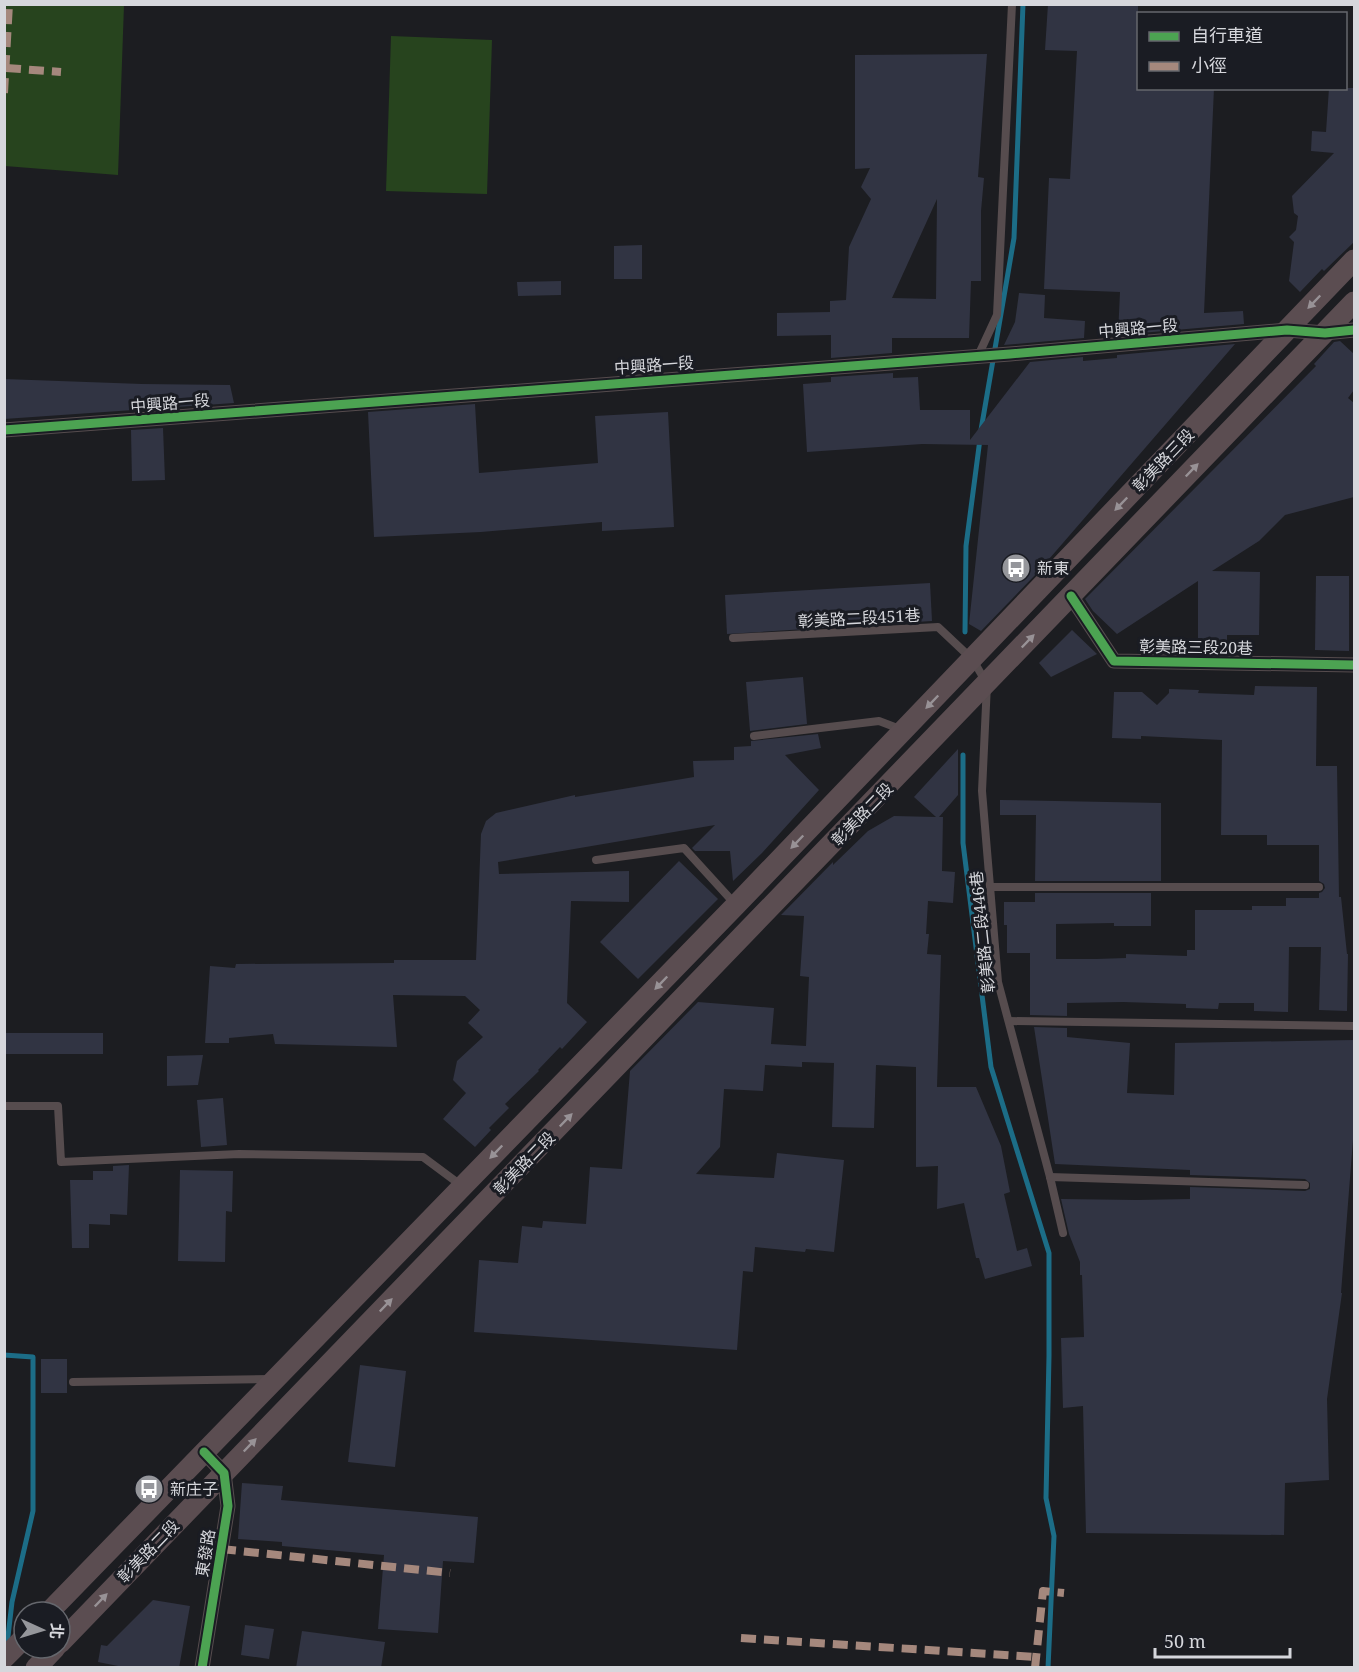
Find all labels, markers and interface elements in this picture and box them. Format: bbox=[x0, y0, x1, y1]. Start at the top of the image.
legend bbox=[1137, 12, 1347, 90]
text: 自行車道 bbox=[1191, 23, 1263, 47]
text: 小徑 bbox=[1191, 53, 1227, 77]
one-way arrow bbox=[1308, 294, 1321, 309]
street label: 中興路一段 bbox=[1097, 314, 1179, 342]
street label: 中興路一段 bbox=[613, 351, 695, 379]
street label: 中興路一段 bbox=[129, 389, 211, 417]
street label: 彰美路三段 bbox=[1127, 424, 1199, 496]
one-way arrow bbox=[1184, 464, 1198, 478]
one-way arrow bbox=[1115, 497, 1129, 511]
bus stop icon: 新東 bbox=[1000, 552, 1032, 584]
place label: 新東 bbox=[1037, 557, 1069, 579]
street label: 彰美路二段451巷 bbox=[797, 604, 921, 632]
one-way arrow bbox=[1021, 634, 1035, 649]
street label: 彰美路三段20巷 bbox=[1139, 635, 1253, 659]
one-way arrow bbox=[926, 694, 939, 709]
street label: 彰美路二段 bbox=[826, 778, 898, 850]
one-way arrow bbox=[790, 835, 804, 849]
street label: 彰美路二段446巷 bbox=[965, 870, 999, 994]
one-way arrow bbox=[655, 975, 669, 989]
one-way arrow bbox=[559, 1112, 573, 1127]
street label: 彰美路二段 bbox=[488, 1127, 560, 1199]
one-way arrow bbox=[489, 1145, 503, 1160]
one-way arrow bbox=[379, 1297, 393, 1312]
one-way arrow bbox=[243, 1438, 257, 1452]
bus stop icon: 新庄子 bbox=[133, 1473, 165, 1505]
place label: 新庄子 bbox=[170, 1478, 218, 1500]
street label: 彰美路二段 bbox=[112, 1515, 184, 1587]
street label: 東發路 bbox=[190, 1528, 220, 1578]
one-way arrow bbox=[93, 1594, 107, 1608]
north arrow bbox=[12, 1600, 72, 1660]
scale bar bbox=[1155, 1621, 1290, 1659]
text: 北 bbox=[45, 1622, 68, 1640]
text: 50 m bbox=[1164, 1629, 1206, 1653]

